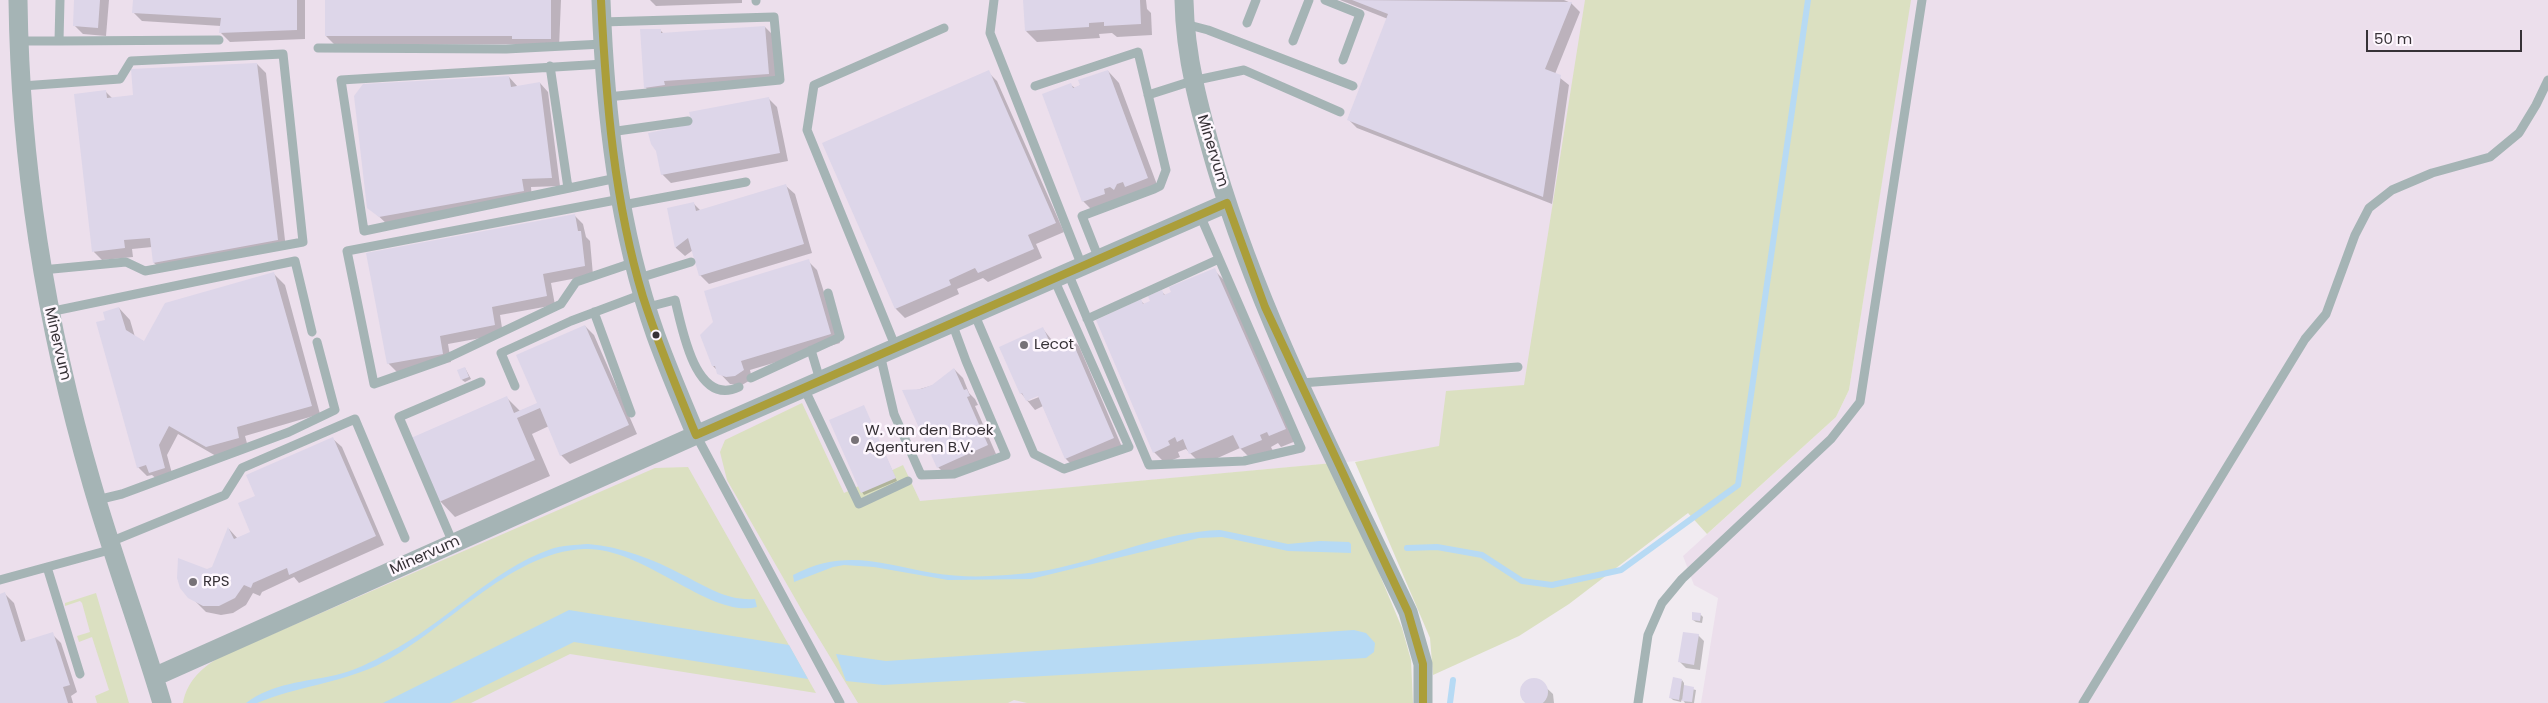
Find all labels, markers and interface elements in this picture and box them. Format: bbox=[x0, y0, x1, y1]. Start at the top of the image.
scale bar bbox=[2368, 20, 2524, 52]
text: 50 m bbox=[2374, 28, 2412, 49]
street label: Minervum bbox=[1192, 113, 1232, 189]
street label: Minervum bbox=[40, 306, 74, 382]
unlabelled marker bbox=[651, 330, 661, 340]
place label: Lecot bbox=[1034, 336, 1074, 354]
marker: Lecot bbox=[1018, 339, 1030, 351]
place label: W. van den Broek Agenturen B.V. bbox=[865, 422, 993, 457]
marker: W. van den Broek Agenturen B.V. bbox=[849, 434, 861, 446]
street label: Minervum bbox=[387, 533, 463, 579]
place label: RPS bbox=[203, 573, 230, 591]
marker: RPS bbox=[187, 576, 199, 588]

